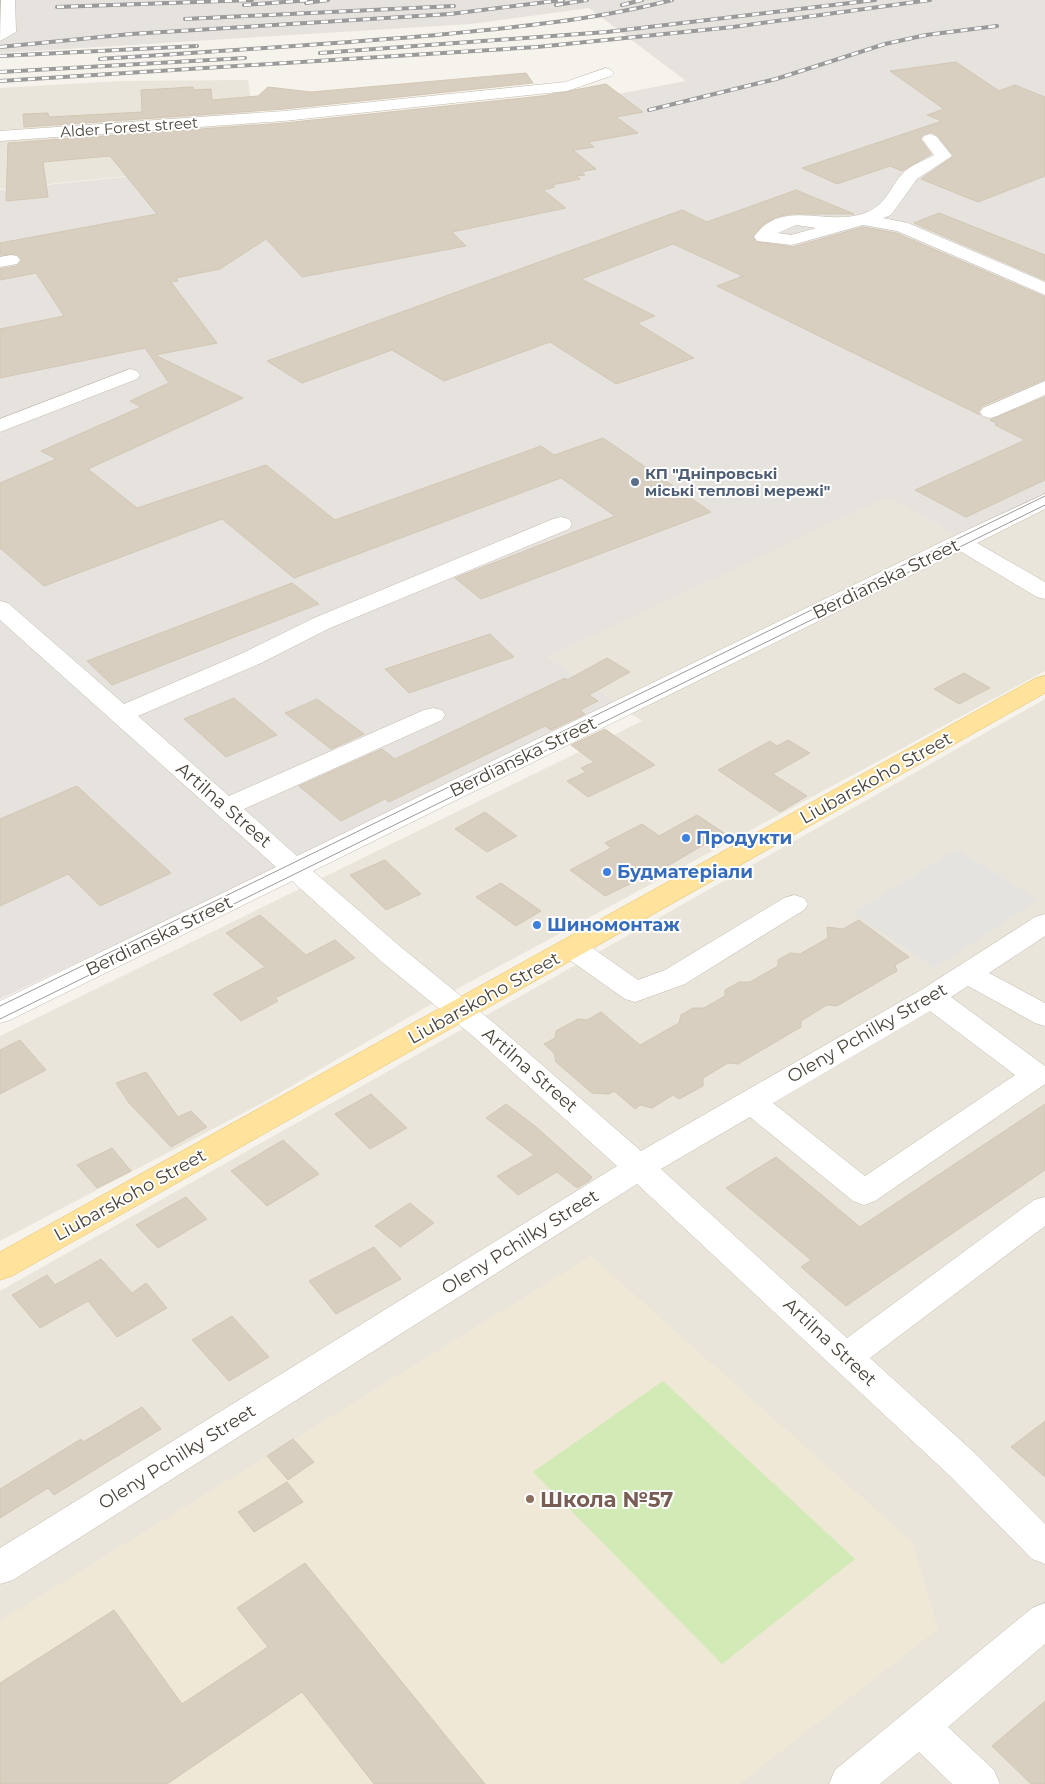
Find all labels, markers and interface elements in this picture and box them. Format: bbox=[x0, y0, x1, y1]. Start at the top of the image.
street label: Alder Forest street bbox=[59, 113, 199, 141]
place label: КП "Дніпровські міські теплові мережі" bbox=[645, 464, 830, 500]
marker: КП "Дніпровські міські теплові мережі" bbox=[629, 476, 641, 488]
street label: Berdianska Street bbox=[809, 534, 963, 624]
street label: Berdianska Street bbox=[446, 712, 600, 802]
street label: Liubarskoho Street bbox=[796, 727, 956, 829]
street label: Artilna Street bbox=[172, 758, 276, 852]
place label: Продукти bbox=[696, 827, 792, 849]
marker: Продукти bbox=[680, 832, 692, 844]
place label: Будматеріали bbox=[617, 861, 753, 883]
marker: Будматеріали bbox=[601, 866, 613, 878]
street label: Berdianska Street bbox=[82, 891, 236, 981]
place label: Шиномонтаж bbox=[547, 914, 680, 936]
marker: Шиномонтаж bbox=[531, 919, 543, 931]
street label: Liubarskoho Street bbox=[404, 947, 564, 1049]
street label: Oleny Pchilky Street bbox=[783, 978, 951, 1088]
street label: Artilna Street bbox=[478, 1023, 582, 1117]
street label: Liubarskoho Street bbox=[50, 1144, 210, 1246]
street label: Oleny Pchilky Street bbox=[437, 1185, 603, 1299]
street label: Artilna Street bbox=[779, 1293, 881, 1391]
street label: Oleny Pchilky Street bbox=[94, 1400, 260, 1514]
place label: Школа №57 bbox=[540, 1487, 673, 1512]
marker: Школа №57 bbox=[524, 1493, 536, 1505]

